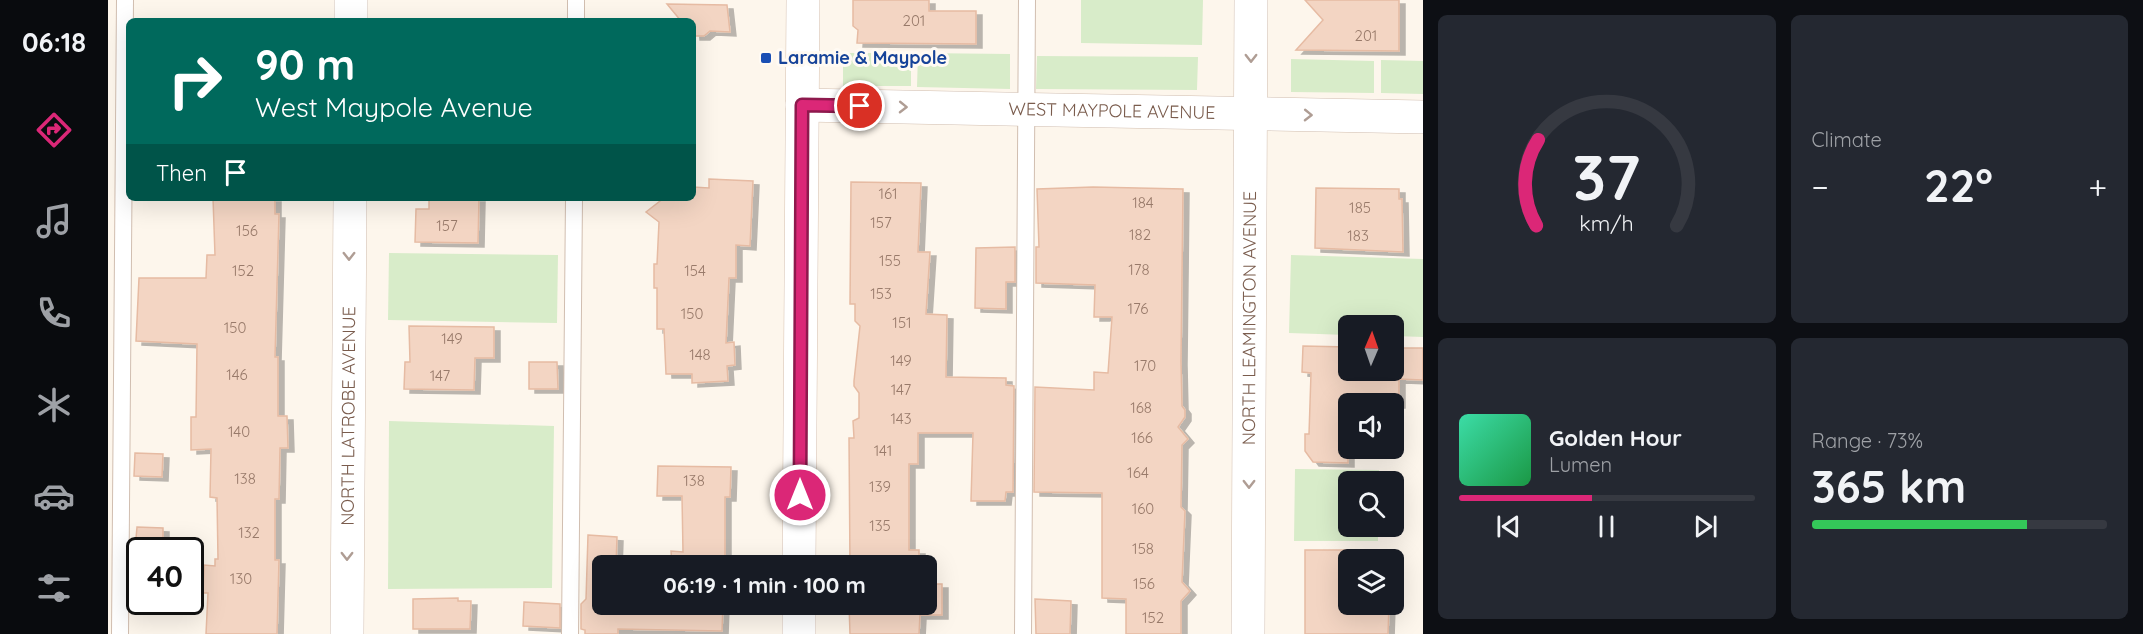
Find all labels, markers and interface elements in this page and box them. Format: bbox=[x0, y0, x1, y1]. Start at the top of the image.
house number: 201 bbox=[903, 11, 925, 30]
text: 06:18 bbox=[22, 25, 86, 59]
house number: 201 bbox=[1355, 26, 1377, 45]
text: 90 m bbox=[255, 38, 355, 91]
icon: right bbox=[156, 42, 234, 120]
place label: Laramie & Maypole bbox=[778, 46, 947, 69]
marker: Laramie & Maypole bbox=[759, 51, 773, 65]
one-way arrow bbox=[1245, 54, 1257, 63]
pin bbox=[834, 80, 885, 131]
icon: arrive bbox=[843, 89, 876, 122]
text: West Maypole Avenue bbox=[255, 90, 533, 124]
street label: WEST MAYPOLE AVENUE bbox=[1008, 97, 1216, 124]
one-way arrow bbox=[898, 101, 907, 114]
icon: directions bbox=[33, 109, 75, 151]
one-way arrow bbox=[1303, 109, 1312, 121]
text: Climate bbox=[1812, 127, 1882, 152]
text: 37 bbox=[1573, 138, 1641, 216]
icon: arrive bbox=[219, 156, 252, 189]
text: 22° bbox=[1924, 157, 1993, 213]
text: Then bbox=[156, 159, 207, 187]
text: − bbox=[1812, 166, 1829, 207]
text: + bbox=[2088, 166, 2107, 207]
house number: 161 bbox=[878, 184, 898, 203]
street label: NORTH LEAMINGTON AVENUE bbox=[1237, 191, 1261, 445]
house number: 184 bbox=[1132, 193, 1154, 212]
house number: 185 bbox=[1349, 198, 1371, 217]
icon: music bbox=[33, 200, 75, 242]
text: km/h bbox=[1580, 210, 1634, 236]
house number: 157 bbox=[870, 213, 892, 232]
house number: 157 bbox=[436, 216, 458, 235]
house number: 156 bbox=[236, 221, 258, 240]
house number: 182 bbox=[1129, 225, 1151, 244]
house number: 183 bbox=[1347, 226, 1369, 245]
house number: 155 bbox=[879, 251, 901, 270]
one-way arrow bbox=[343, 252, 356, 261]
house number: 178 bbox=[1128, 260, 1150, 279]
house number: 152 bbox=[232, 261, 254, 280]
house number: 154 bbox=[684, 261, 706, 280]
house number: 153 bbox=[870, 284, 892, 303]
icon: phone bbox=[33, 292, 75, 334]
house number: 176 bbox=[1128, 299, 1148, 318]
house number: 150 bbox=[681, 304, 703, 323]
street label: NORTH LATROBE AVENUE bbox=[336, 306, 360, 526]
house number: 151 bbox=[892, 313, 912, 332]
north arrow bbox=[1338, 315, 1404, 381]
map controls bbox=[1338, 315, 1404, 615]
house number: 150 bbox=[224, 318, 246, 337]
house number: 149 bbox=[441, 329, 463, 348]
house number: 148 bbox=[689, 345, 711, 364]
house number: 149 bbox=[890, 351, 912, 370]
house number: 170 bbox=[1134, 356, 1156, 375]
house number: 146 bbox=[226, 365, 248, 384]
house number: 147 bbox=[430, 366, 451, 385]
house number: 147 bbox=[891, 380, 912, 399]
icon: climate bbox=[33, 384, 75, 426]
button: sound bbox=[1338, 393, 1404, 459]
house number: 168 bbox=[1130, 398, 1152, 417]
house number: 143 bbox=[890, 409, 912, 428]
house number: 140 bbox=[228, 422, 250, 441]
text: Golden Hour bbox=[1549, 424, 1682, 452]
house number: 166 bbox=[1131, 428, 1153, 447]
text: Range · 73% bbox=[1812, 428, 1923, 453]
house number: 141 bbox=[874, 441, 892, 460]
text: Lumen bbox=[1549, 452, 1612, 477]
text: 365 km bbox=[1812, 458, 1966, 514]
position arrow bbox=[768, 463, 832, 527]
house number: 164 bbox=[1127, 463, 1149, 482]
house number: 138 bbox=[234, 469, 256, 488]
house number: 138 bbox=[683, 471, 705, 490]
button: search bbox=[1338, 471, 1404, 537]
icon: car bbox=[33, 475, 75, 517]
house number: 139 bbox=[869, 477, 891, 496]
one-way arrow bbox=[1243, 480, 1255, 489]
house number: 160 bbox=[1132, 499, 1154, 518]
icon: previous bbox=[1492, 510, 1525, 543]
icon: pause bbox=[1590, 510, 1623, 543]
icon: next bbox=[1689, 510, 1722, 543]
house number: 135 bbox=[869, 516, 891, 535]
house number: 132 bbox=[238, 523, 260, 542]
speed limit sign: 40 bbox=[126, 537, 204, 615]
house number: 158 bbox=[1132, 539, 1154, 558]
button: layers bbox=[1338, 549, 1404, 615]
one-way arrow bbox=[341, 552, 353, 561]
icon: filters bbox=[33, 567, 75, 609]
house number: 130 bbox=[230, 569, 252, 588]
text: 06:19 · 1 min · 100 m bbox=[663, 571, 866, 599]
house number: 156 bbox=[1133, 574, 1155, 593]
house number: 152 bbox=[1142, 608, 1164, 627]

